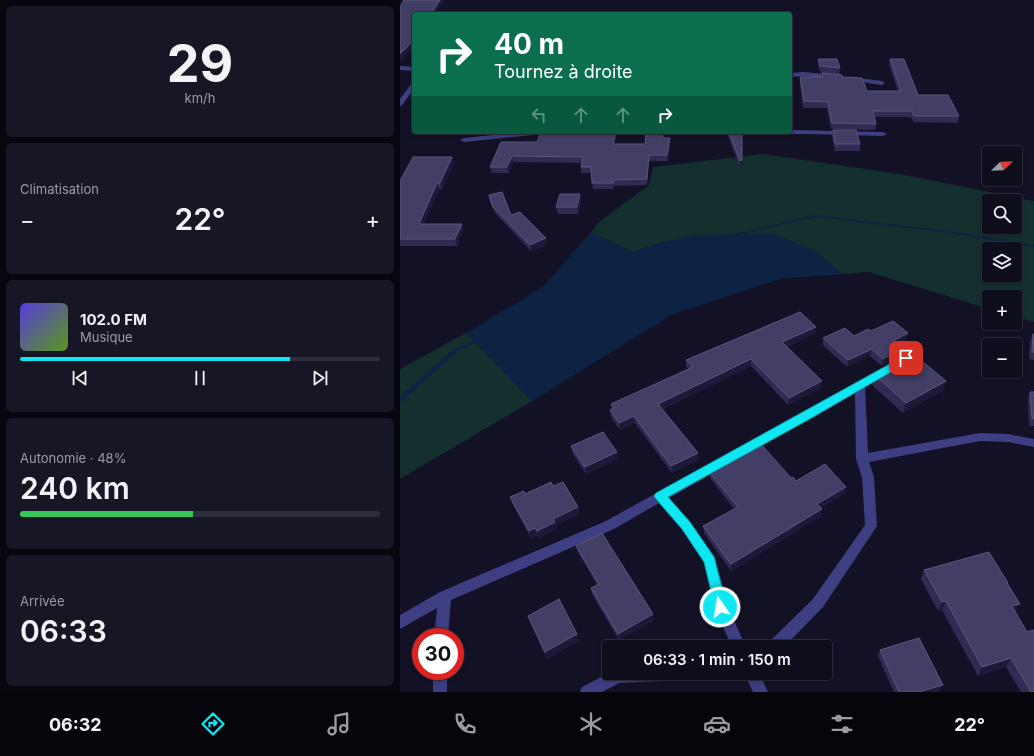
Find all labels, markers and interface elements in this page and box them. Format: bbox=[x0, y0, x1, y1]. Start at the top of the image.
text: 40 m bbox=[494, 27, 564, 61]
icon: right bbox=[428, 28, 480, 80]
text: 29 bbox=[167, 32, 233, 95]
text: Tournez à droite bbox=[494, 61, 633, 82]
text: km/h bbox=[185, 90, 215, 106]
icon: left bbox=[528, 104, 550, 126]
icon: ahead bbox=[570, 104, 592, 126]
icon: ahead bbox=[612, 104, 634, 126]
icon: right bbox=[654, 104, 676, 126]
north arrow bbox=[982, 146, 1022, 186]
map controls bbox=[982, 146, 1022, 378]
text: Climatisation bbox=[20, 181, 99, 197]
button: search bbox=[982, 194, 1022, 234]
text: 22° bbox=[174, 201, 226, 237]
text: − bbox=[20, 207, 35, 233]
text: + bbox=[365, 207, 380, 233]
button: layers bbox=[982, 242, 1022, 282]
button: + bbox=[982, 290, 1022, 330]
text: 102.0 FM bbox=[80, 310, 147, 329]
text: Musique bbox=[80, 329, 133, 345]
button: − bbox=[982, 338, 1022, 378]
pin bbox=[889, 341, 923, 375]
icon: arrive bbox=[895, 347, 917, 369]
icon: previous bbox=[69, 367, 91, 389]
icon: pause bbox=[189, 367, 211, 389]
icon: next bbox=[309, 367, 331, 389]
text: Autonomie · 48% bbox=[20, 450, 126, 466]
text: 240 km bbox=[20, 470, 130, 506]
position arrow bbox=[699, 586, 741, 628]
text: Arrivée bbox=[20, 593, 65, 609]
text: 06:33 bbox=[20, 613, 107, 649]
speed limit sign: 30 bbox=[412, 628, 464, 680]
text: 06:33 · 1 min · 150 m bbox=[643, 650, 791, 669]
icon: directions bbox=[199, 710, 227, 738]
icon: music bbox=[325, 710, 353, 738]
icon: phone bbox=[451, 710, 479, 738]
icon: climate bbox=[577, 710, 605, 738]
icon: car bbox=[703, 710, 731, 738]
icon: filters bbox=[828, 710, 856, 738]
text: 06:32 bbox=[49, 714, 102, 735]
text: 22° bbox=[954, 714, 985, 735]

